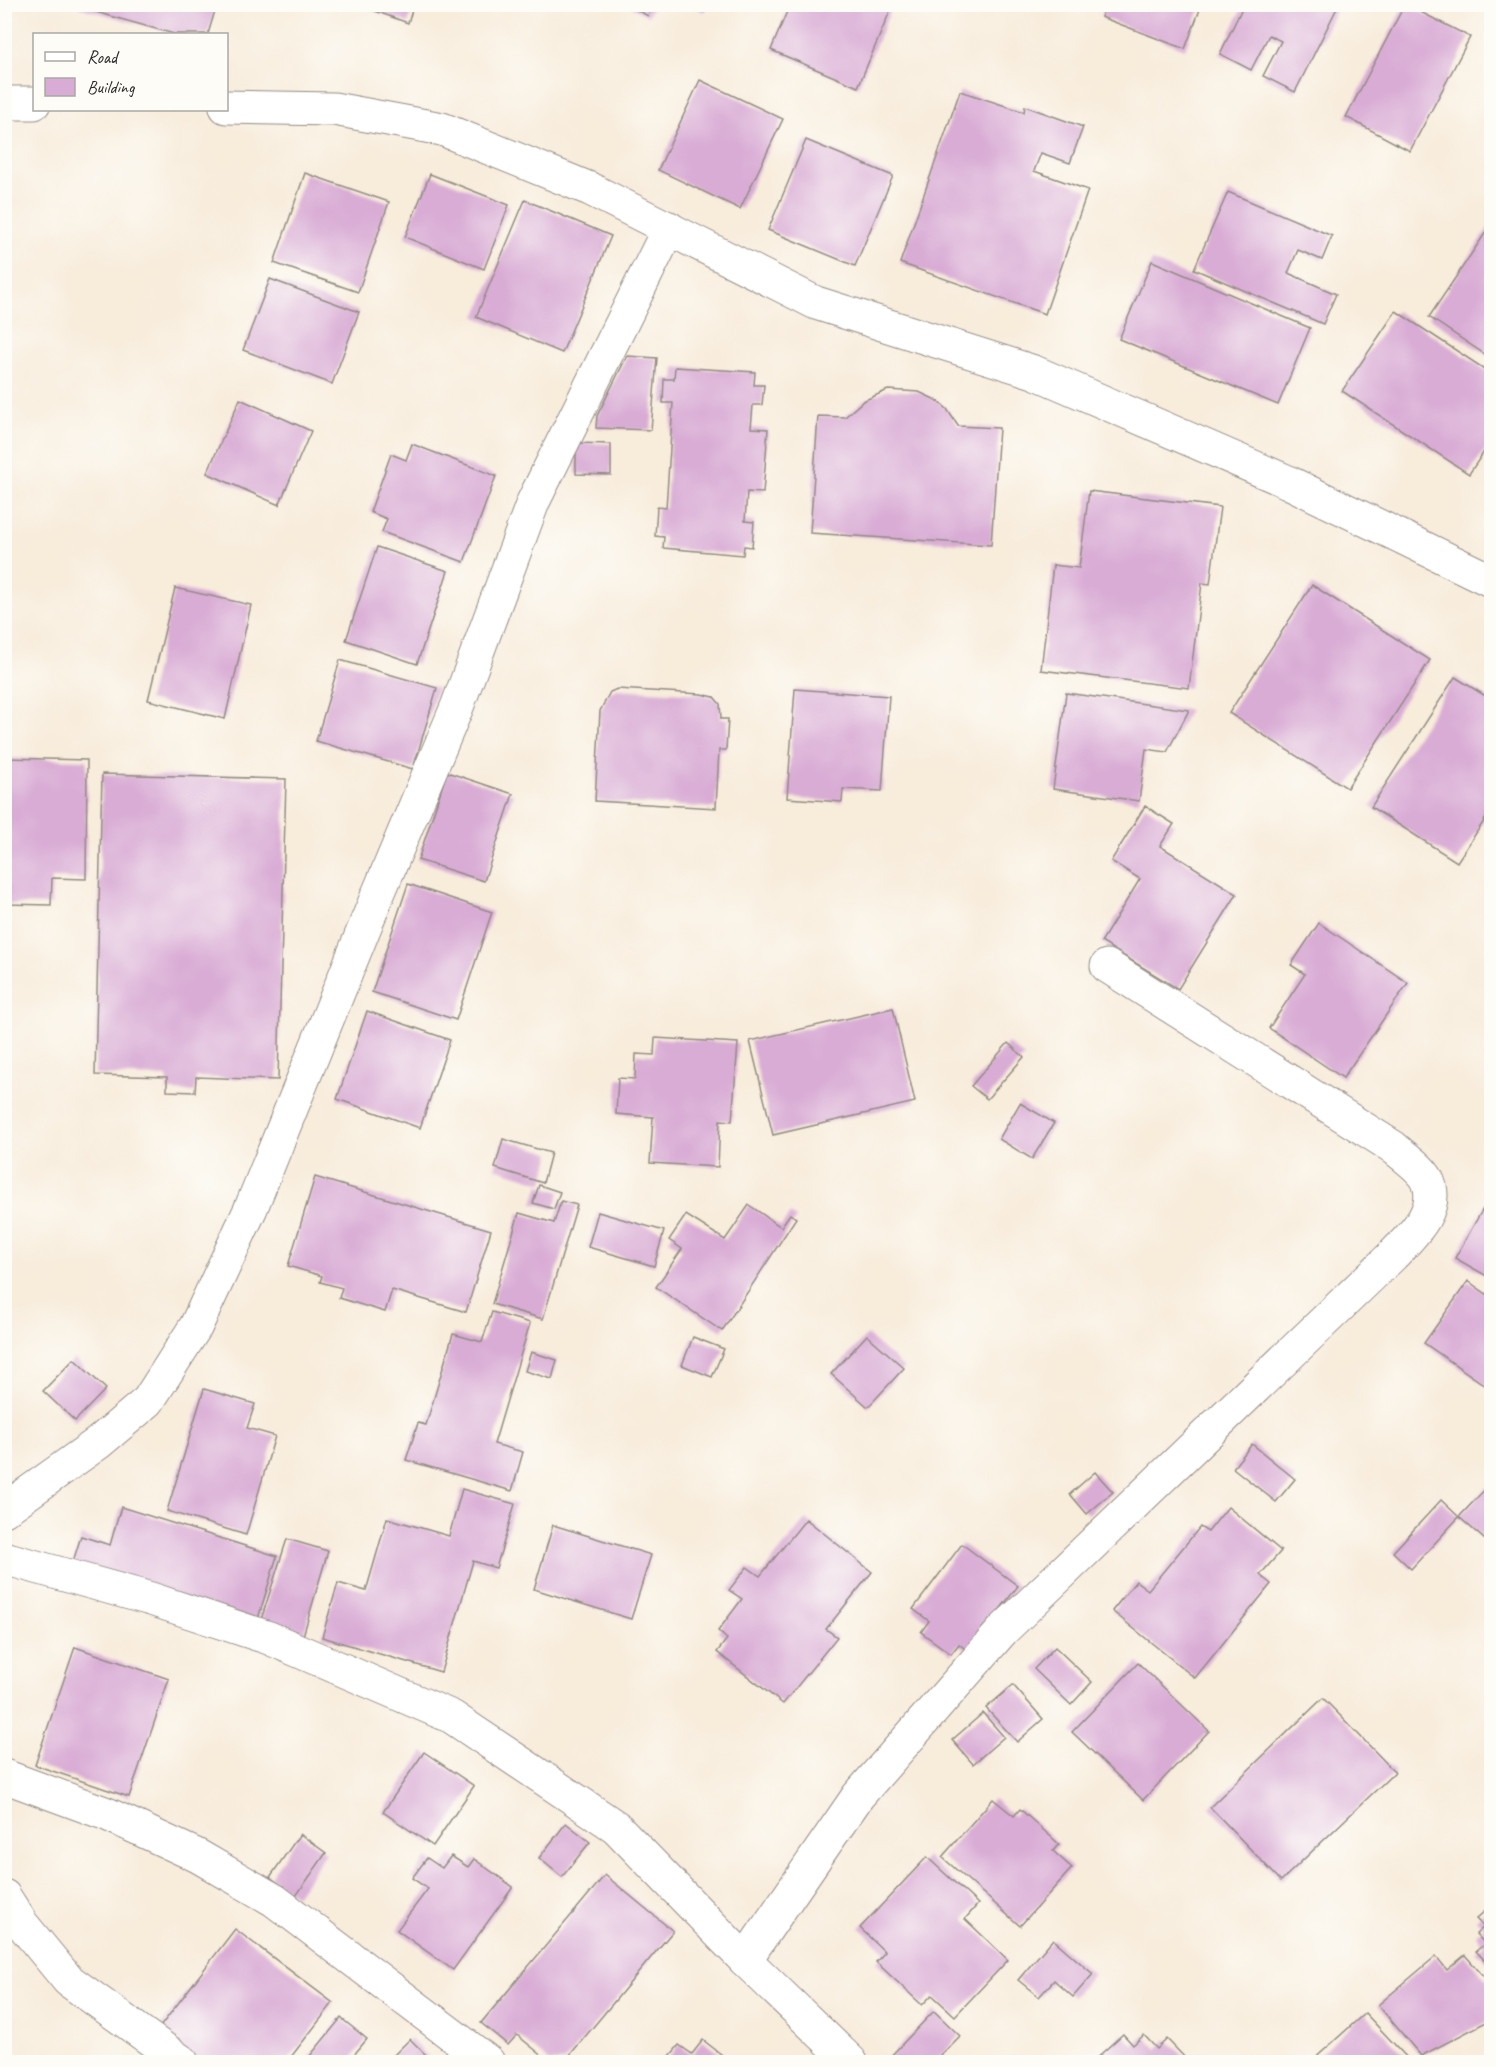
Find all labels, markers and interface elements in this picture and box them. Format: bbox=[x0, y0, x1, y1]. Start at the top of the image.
legend bbox=[33, 33, 228, 111]
text: Road bbox=[87, 46, 120, 68]
text: Building bbox=[87, 76, 136, 98]

